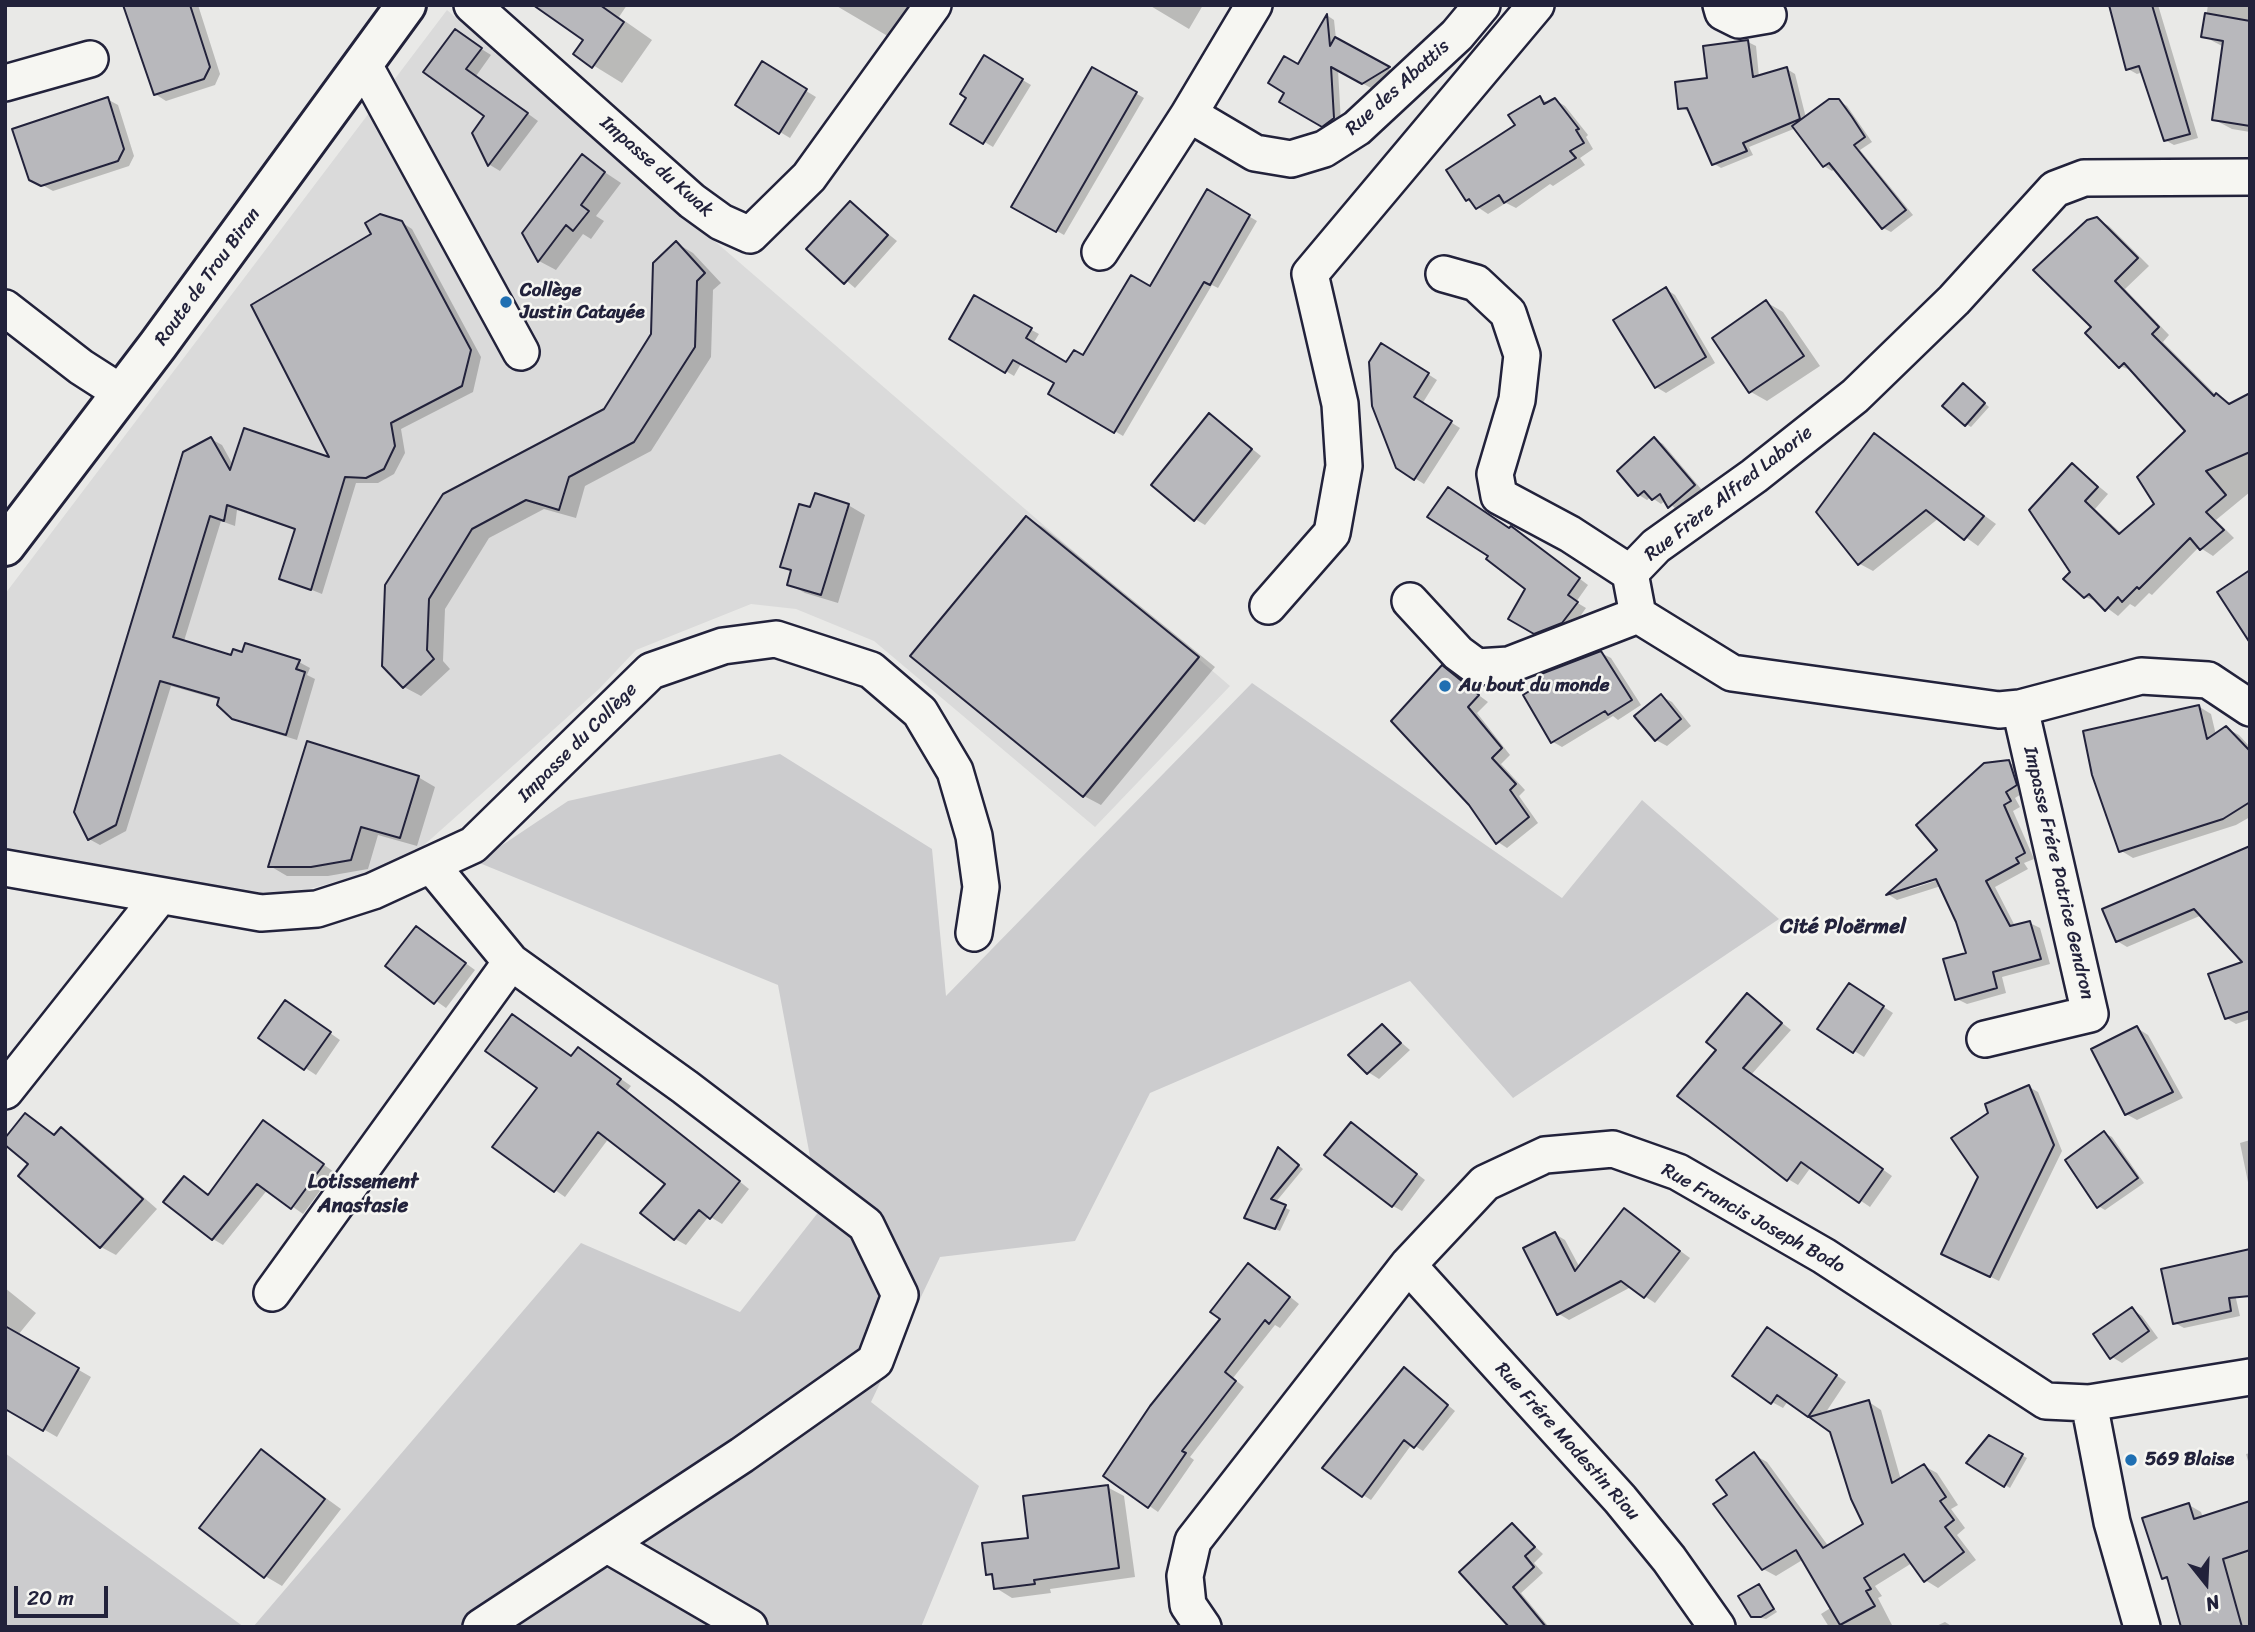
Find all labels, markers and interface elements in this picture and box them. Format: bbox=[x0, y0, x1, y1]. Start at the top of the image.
street label: Rue des Abattis bbox=[1341, 35, 1455, 141]
street label: Impasse du Kwak bbox=[595, 112, 717, 222]
street label: Route de Trou Biran bbox=[150, 204, 266, 350]
place label: Collège Justin Catayée bbox=[520, 280, 645, 324]
marker: Collège Justin Catayée bbox=[498, 294, 514, 310]
street label: Rue Frère Alfred Laborie bbox=[1641, 421, 1817, 567]
place label: Au bout du monde bbox=[1459, 675, 1609, 697]
marker: Au bout du monde bbox=[1437, 678, 1453, 694]
street label: Impasse du Collège bbox=[514, 679, 642, 807]
street label: Impasse Frére Patrice Gendron bbox=[2018, 744, 2098, 1002]
district label: Cité Ploërmel bbox=[1780, 915, 1906, 941]
street label: Rue Francis Joseph Bodo bbox=[1657, 1159, 1849, 1279]
district label: Lotissement Anastasie bbox=[308, 1170, 418, 1220]
street label: Rue Frére Modestin Riou bbox=[1490, 1358, 1644, 1526]
place label: 569 Blaise bbox=[2145, 1449, 2234, 1471]
marker: 569 Blaise bbox=[2123, 1452, 2139, 1468]
north arrow bbox=[2171, 1548, 2241, 1618]
scale bar bbox=[18, 1572, 112, 1616]
text: 20 m bbox=[27, 1579, 74, 1617]
text: N bbox=[2201, 1586, 2224, 1621]

